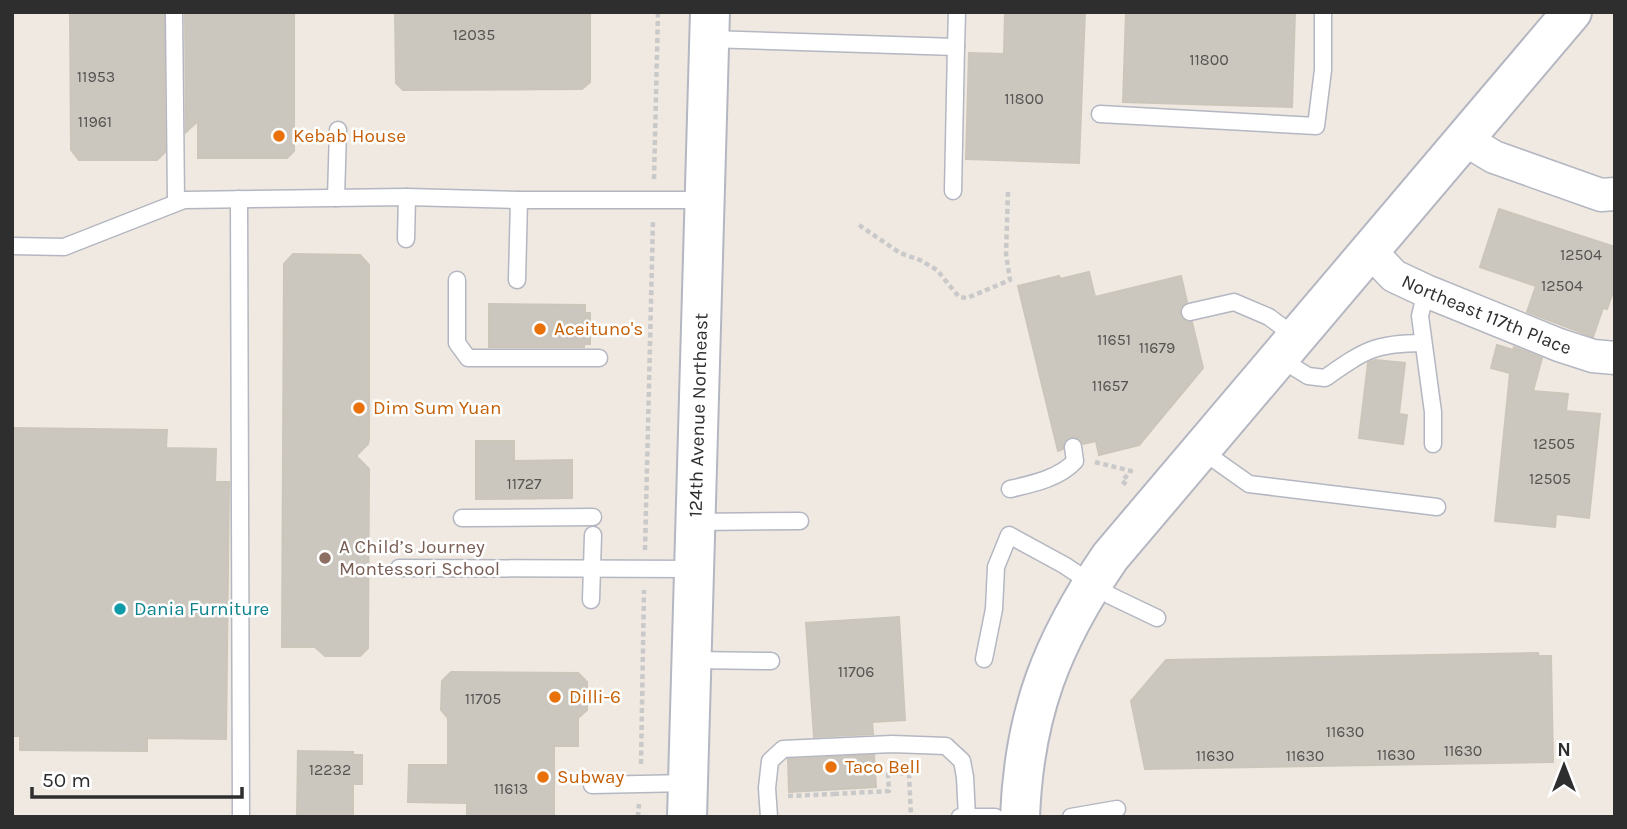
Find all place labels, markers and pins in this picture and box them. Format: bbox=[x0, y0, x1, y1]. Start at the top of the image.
place label: Kebab House bbox=[293, 125, 406, 147]
marker: Kebab House bbox=[271, 128, 287, 144]
place label: Aceituno's bbox=[554, 318, 643, 340]
marker: Aceituno's bbox=[532, 321, 548, 337]
place label: Dim Sum Yuan bbox=[373, 397, 501, 419]
marker: Dim Sum Yuan bbox=[351, 400, 367, 416]
place label: A Child’s Journey Montessori School bbox=[339, 536, 500, 580]
marker: A Child’s Journey Montessori School bbox=[317, 550, 333, 566]
place label: Dania Furniture bbox=[134, 598, 269, 620]
marker: Dania Furniture bbox=[112, 601, 128, 617]
place label: Dilli-6 bbox=[569, 686, 621, 708]
marker: Dilli-6 bbox=[547, 689, 563, 705]
place label: Taco Bell bbox=[845, 756, 920, 778]
marker: Taco Bell bbox=[823, 759, 839, 775]
place label: Subway bbox=[557, 766, 624, 788]
marker: Subway bbox=[535, 769, 551, 785]

